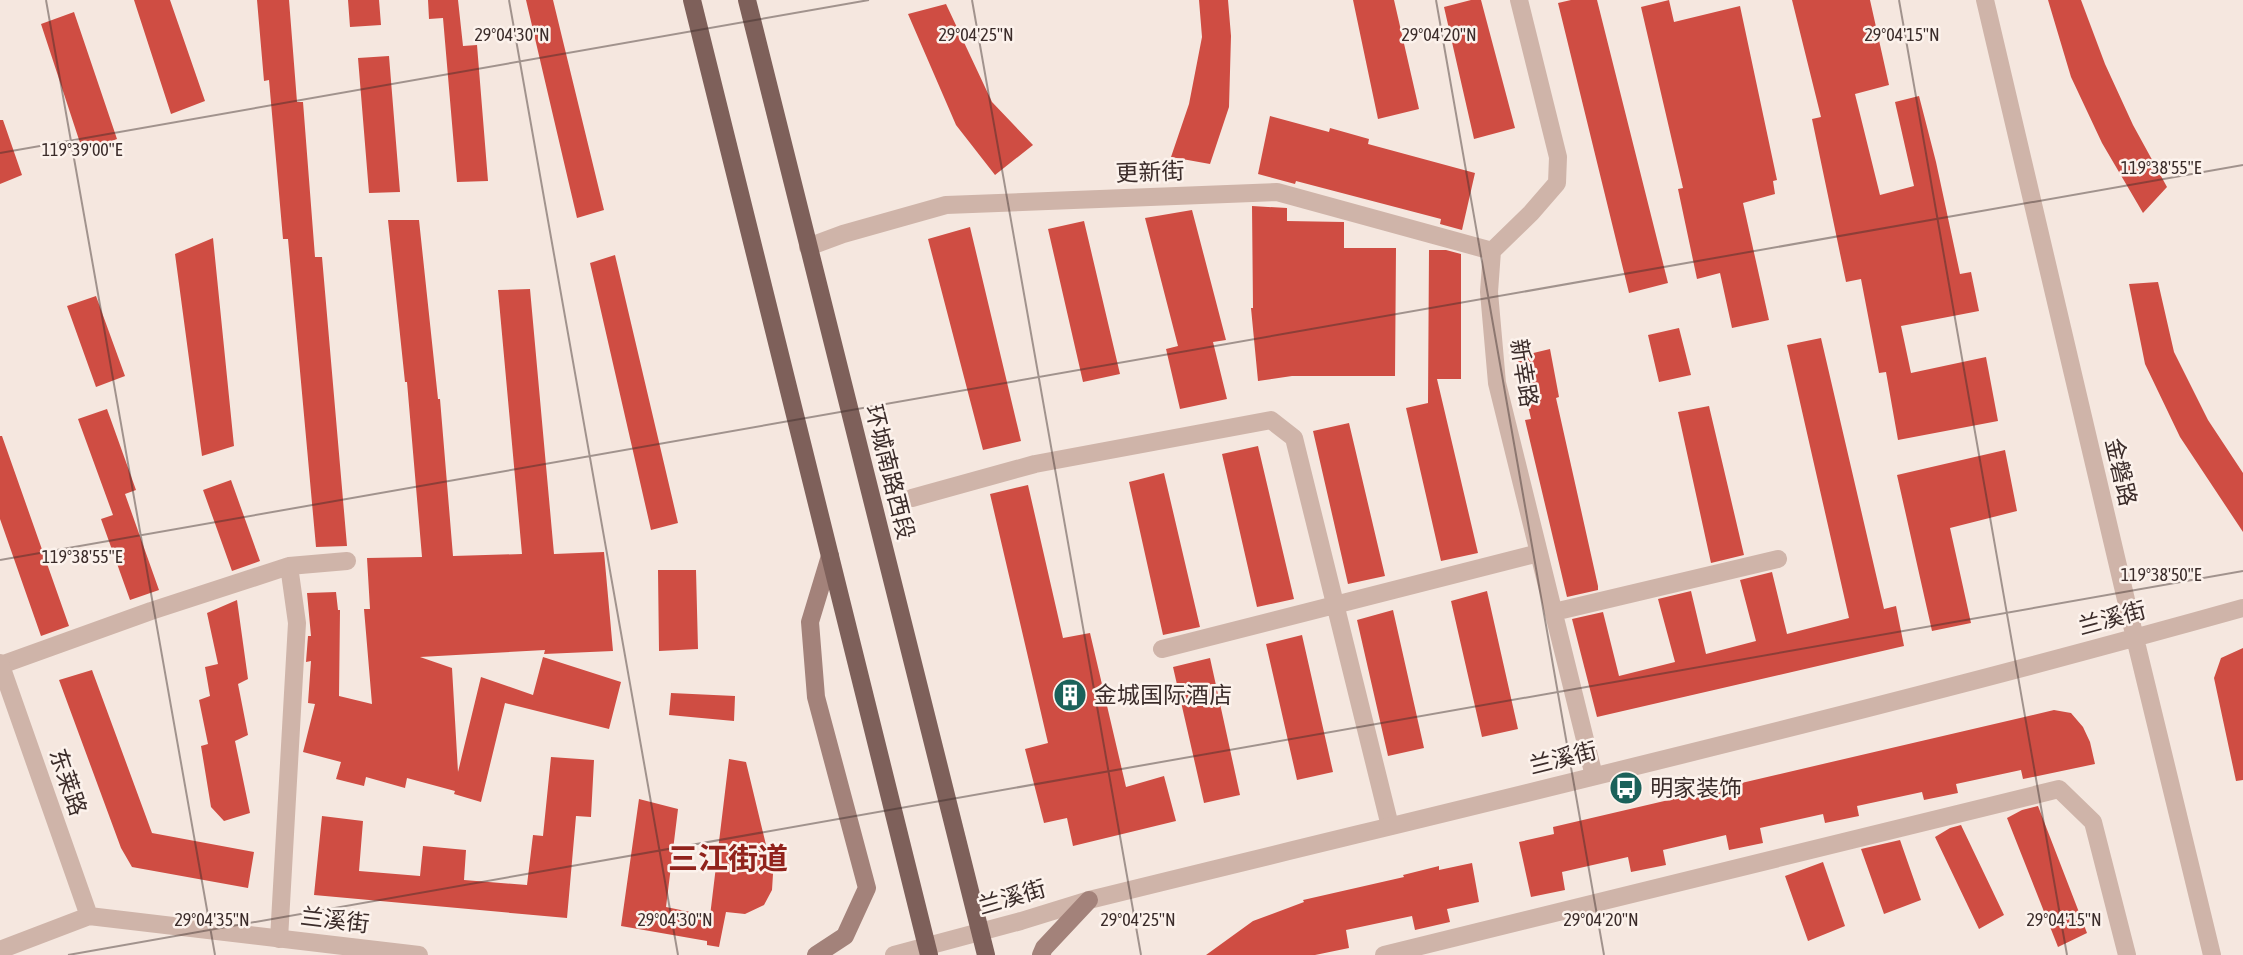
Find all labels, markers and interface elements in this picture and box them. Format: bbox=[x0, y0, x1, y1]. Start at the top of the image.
text: 29°04'30"N bbox=[474, 24, 550, 45]
text: 29°04'25"N bbox=[938, 24, 1014, 45]
text: 29°04'20"N bbox=[1401, 24, 1477, 45]
text: 29°04'15"N bbox=[1864, 24, 1940, 45]
text: 119°39'00"E bbox=[42, 139, 123, 160]
text: 119°38'55"E bbox=[2121, 157, 2202, 178]
street label: 更新街 bbox=[1115, 158, 1185, 186]
street label: 新幸路 bbox=[1506, 337, 1542, 409]
street label: 环城南路西段 bbox=[861, 402, 919, 542]
street label: 金磐路 bbox=[2101, 435, 2141, 509]
text: 119°38'55"E bbox=[42, 546, 123, 567]
text: 119°38'50"E bbox=[2121, 564, 2202, 585]
street label: 兰溪街 bbox=[2075, 597, 2149, 639]
building icon: 金城国际酒店 bbox=[1051, 676, 1089, 714]
place label: 金城国际酒店 bbox=[1094, 682, 1232, 708]
street label: 兰溪街 bbox=[1526, 737, 1600, 779]
street label: 东莱路 bbox=[44, 745, 92, 819]
bus stop icon: 明家装饰 bbox=[1607, 769, 1645, 807]
place label: 明家装饰 bbox=[1650, 775, 1742, 801]
district label: 三江街道 bbox=[668, 841, 788, 875]
street label: 兰溪街 bbox=[975, 875, 1049, 919]
street label: 兰溪街 bbox=[299, 903, 371, 937]
text: 29°04'35"N bbox=[174, 909, 250, 930]
text: 29°04'30"N bbox=[637, 909, 713, 930]
text: 29°04'25"N bbox=[1100, 909, 1176, 930]
text: 29°04'20"N bbox=[1563, 909, 1639, 930]
text: 29°04'15"N bbox=[2026, 909, 2102, 930]

